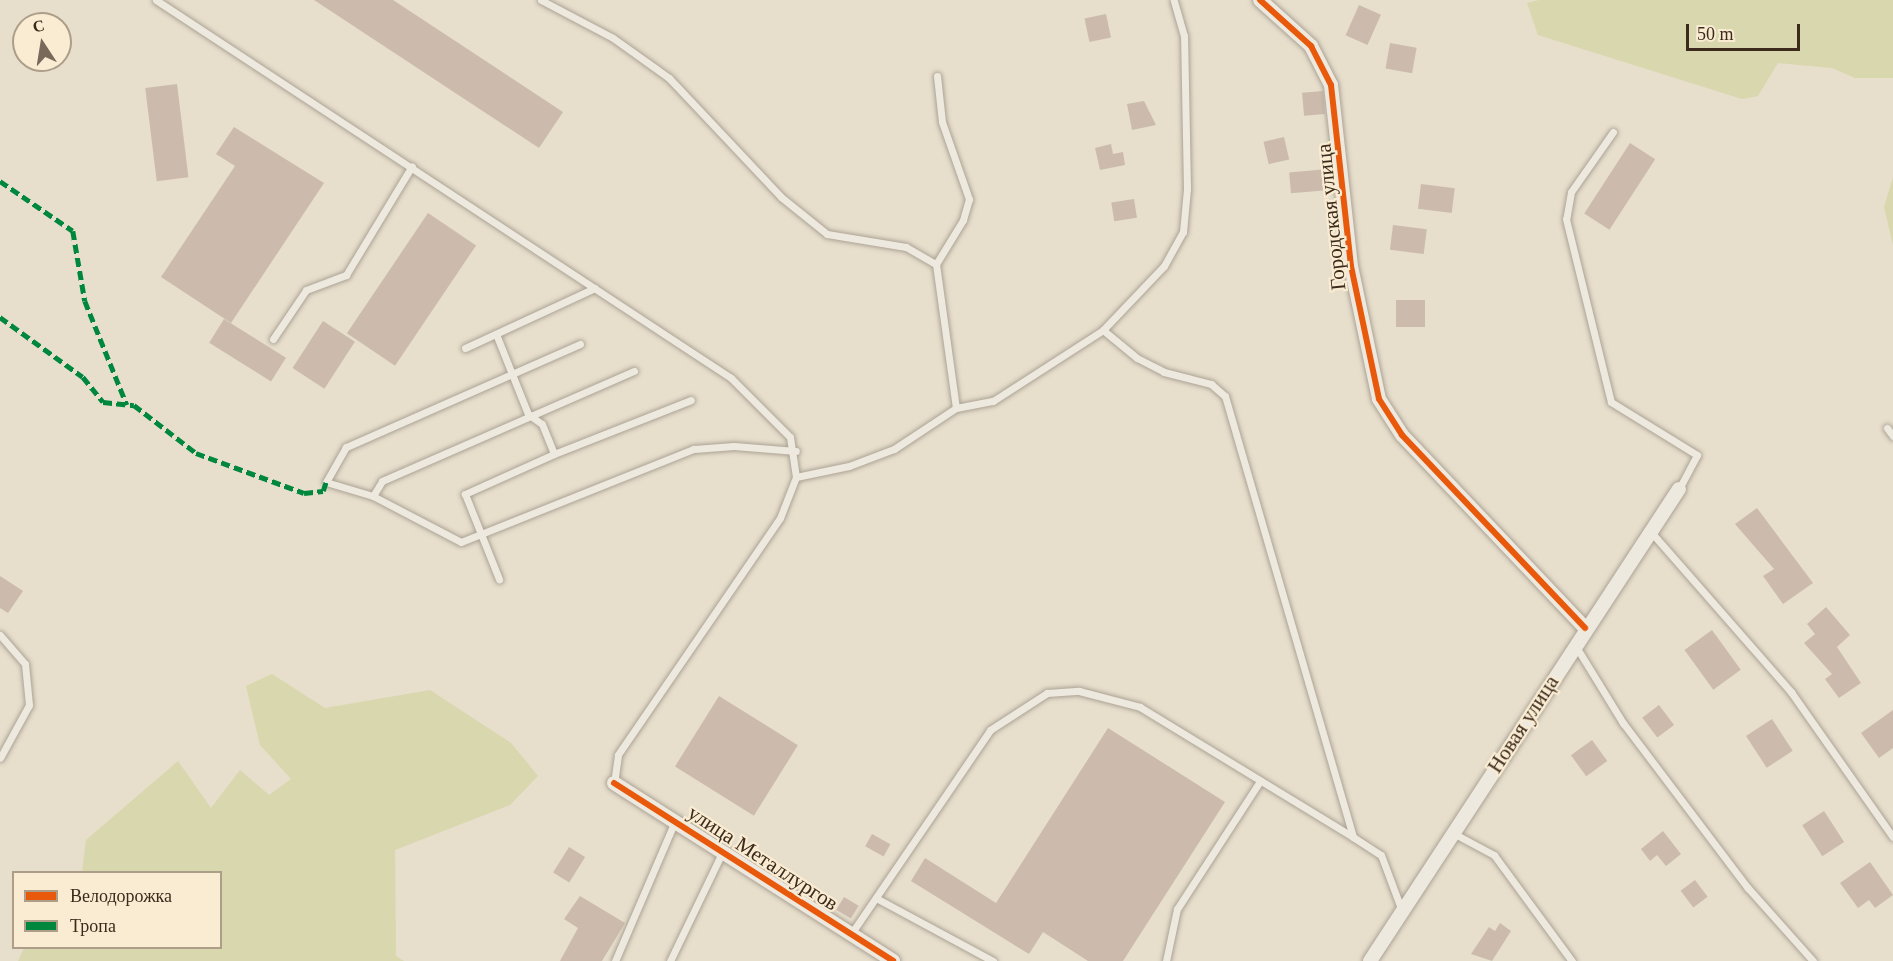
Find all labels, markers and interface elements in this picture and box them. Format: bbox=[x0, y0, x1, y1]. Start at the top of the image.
north arrow bbox=[12, 12, 72, 72]
scale bar bbox=[1689, 12, 1803, 50]
text: С bbox=[31, 16, 46, 35]
text: 50 m bbox=[1697, 24, 1734, 44]
street label: Городская улица bbox=[1311, 143, 1351, 291]
street label: Новая улица bbox=[1482, 670, 1564, 778]
street label: улица Металлургов bbox=[683, 800, 843, 916]
legend bbox=[12, 871, 222, 949]
text: Велодорожка bbox=[70, 886, 172, 906]
text: Тропа bbox=[70, 916, 116, 936]

